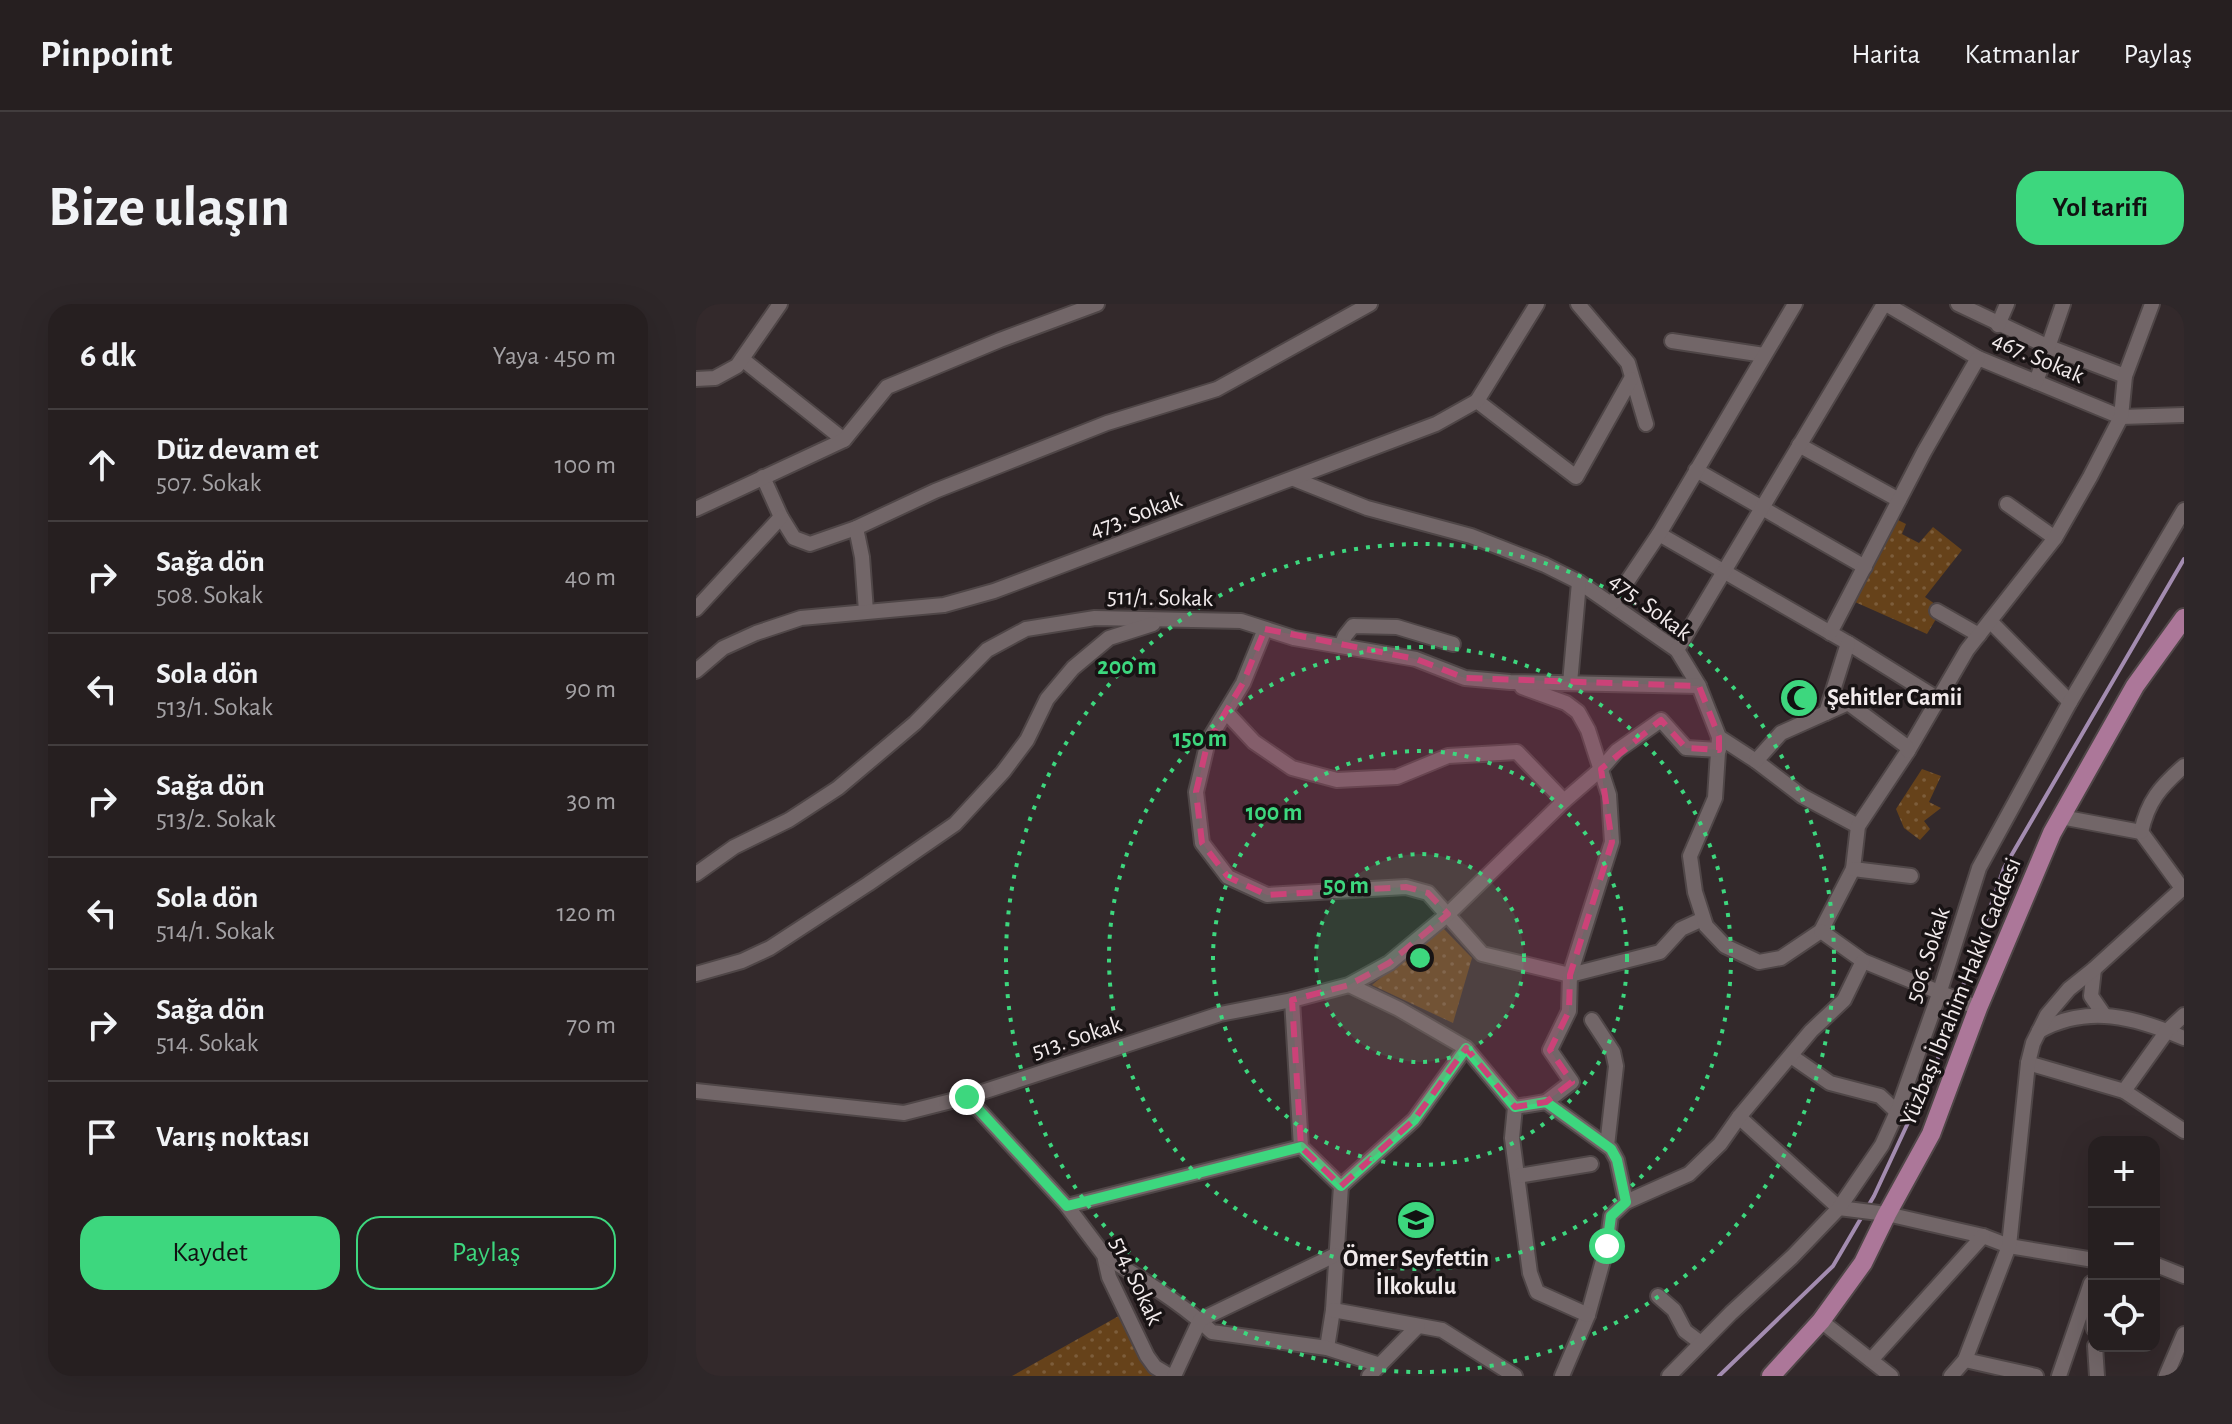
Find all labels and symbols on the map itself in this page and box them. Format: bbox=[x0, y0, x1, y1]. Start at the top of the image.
street label: 467. Sokak bbox=[1988, 328, 2088, 388]
street label: 473. Sokak bbox=[1087, 487, 1185, 543]
street label: 475. Sokak bbox=[1604, 568, 1696, 646]
street label: 511/1. Sokak bbox=[1107, 585, 1213, 611]
text: 200 m bbox=[1097, 655, 1157, 679]
mosque icon: Şehitler Camii bbox=[1778, 677, 1820, 719]
place label: Şehitler Camii bbox=[1827, 686, 1962, 710]
text: 150 m bbox=[1173, 727, 1227, 751]
text: 100 m bbox=[1246, 801, 1302, 825]
street label: Yüzbaşı İbrahim Hakkı Caddesi bbox=[1895, 854, 2026, 1129]
text: 50 m bbox=[1323, 874, 1369, 898]
street label: 506. Sokak bbox=[1901, 904, 1955, 1006]
centre of rings bbox=[1406, 944, 1434, 972]
street label: 513. Sokak bbox=[1029, 1012, 1125, 1064]
route end bbox=[949, 1079, 985, 1115]
school or university icon: Ömer Seyfettin İlkokulu bbox=[1395, 1199, 1437, 1241]
route start bbox=[1589, 1228, 1625, 1264]
street label: 514. Sokak bbox=[1105, 1233, 1167, 1329]
place label: Ömer Seyfettin İlkokulu bbox=[1343, 1244, 1489, 1299]

